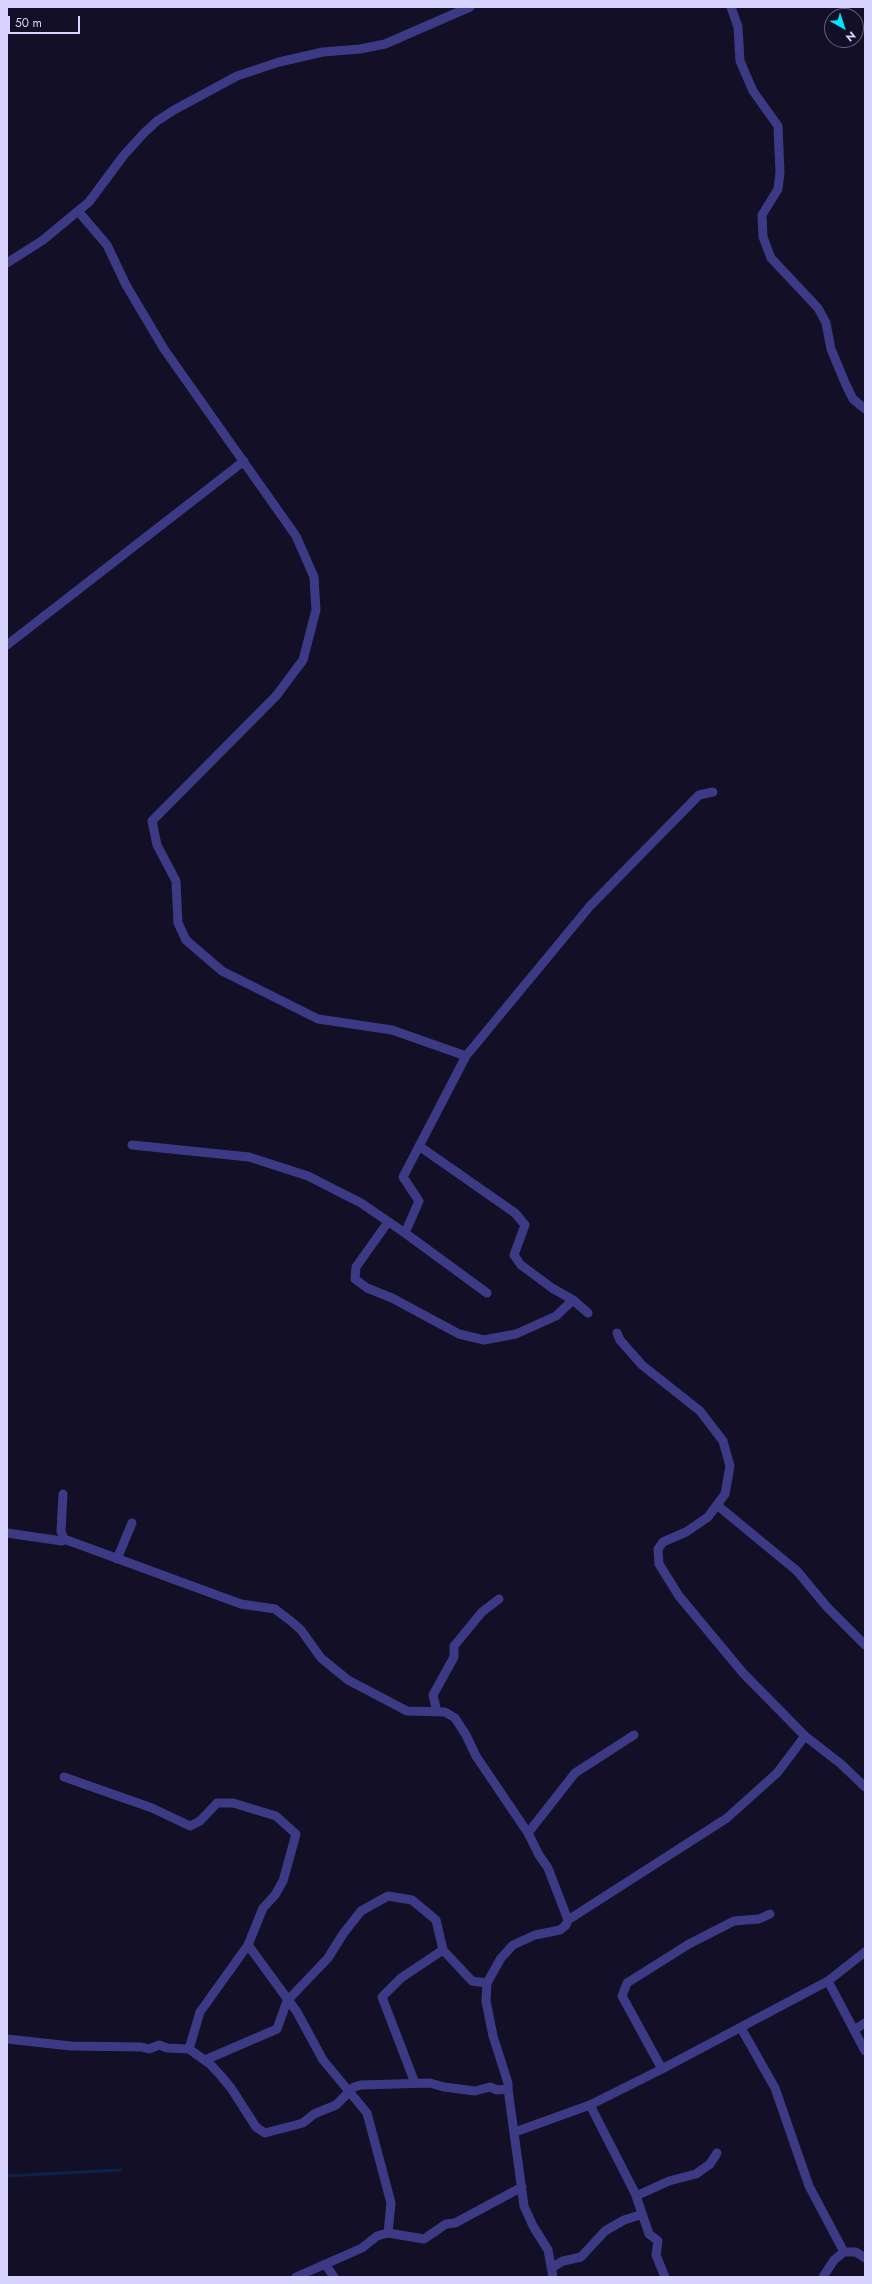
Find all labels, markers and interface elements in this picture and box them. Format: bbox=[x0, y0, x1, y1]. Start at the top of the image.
scale bar bbox=[10, 8, 82, 34]
north arrow bbox=[824, 8, 864, 48]
text: 50 m bbox=[15, 14, 42, 32]
text: N bbox=[843, 28, 859, 46]

